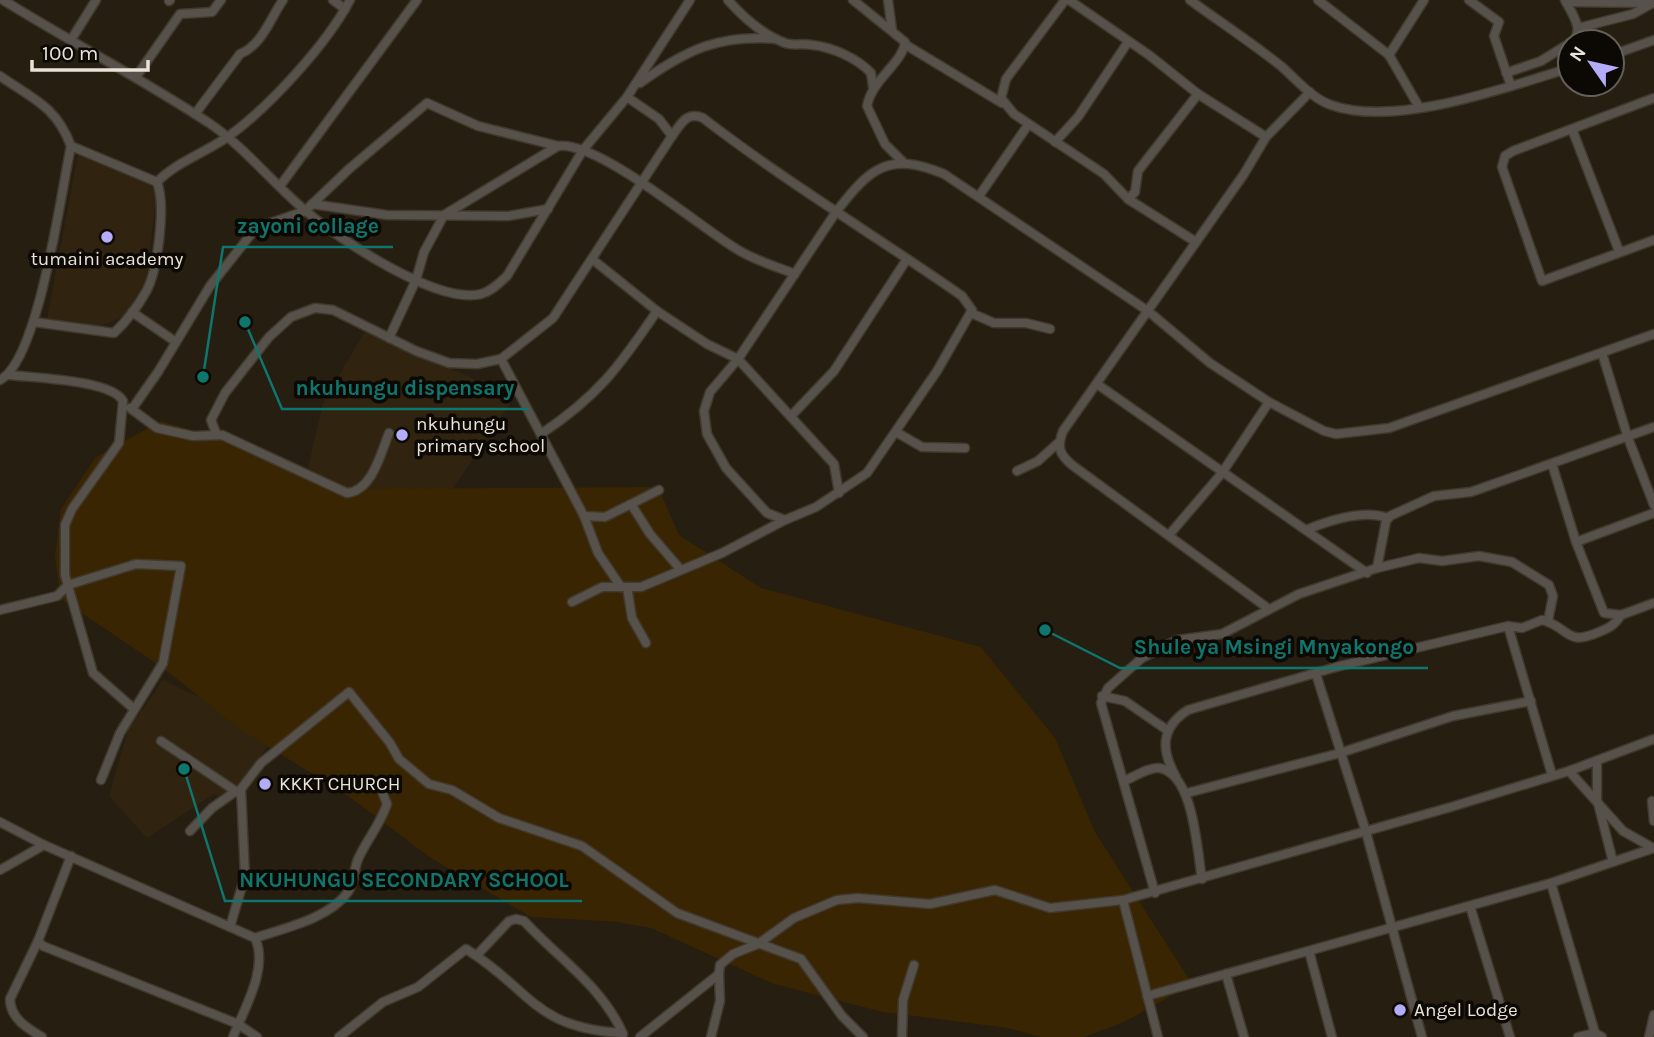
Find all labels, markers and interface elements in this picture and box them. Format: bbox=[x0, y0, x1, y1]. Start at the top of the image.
scale bar bbox=[32, 28, 147, 72]
north arrow bbox=[1556, 28, 1626, 98]
text: 100 m bbox=[42, 41, 99, 65]
text: N bbox=[1565, 42, 1591, 66]
callout: zayoni collage bbox=[223, 205, 393, 247]
text: zayoni collage bbox=[237, 214, 379, 238]
marker: tumaini academy bbox=[99, 229, 115, 245]
place label: tumaini academy bbox=[31, 248, 183, 270]
callout: nkuhungu dispensary bbox=[282, 367, 529, 409]
text: nkuhungu dispensary bbox=[296, 376, 515, 400]
place label: nkuhungu primary school bbox=[416, 413, 545, 457]
marker: nkuhungu primary school bbox=[394, 427, 410, 443]
callout: Shule ya Msingi Mnyakongo bbox=[1120, 626, 1428, 668]
text: Shule ya Msingi Mnyakongo bbox=[1134, 635, 1414, 659]
place label: KKKT CHURCH bbox=[279, 773, 400, 795]
marker: KKKT CHURCH bbox=[257, 776, 273, 792]
callout: NKUHUNGU SECONDARY SCHOOL bbox=[225, 859, 582, 901]
text: NKUHUNGU SECONDARY SCHOOL bbox=[239, 868, 569, 892]
place label: Angel Lodge bbox=[1414, 999, 1518, 1021]
marker: Angel Lodge bbox=[1392, 1002, 1408, 1018]

